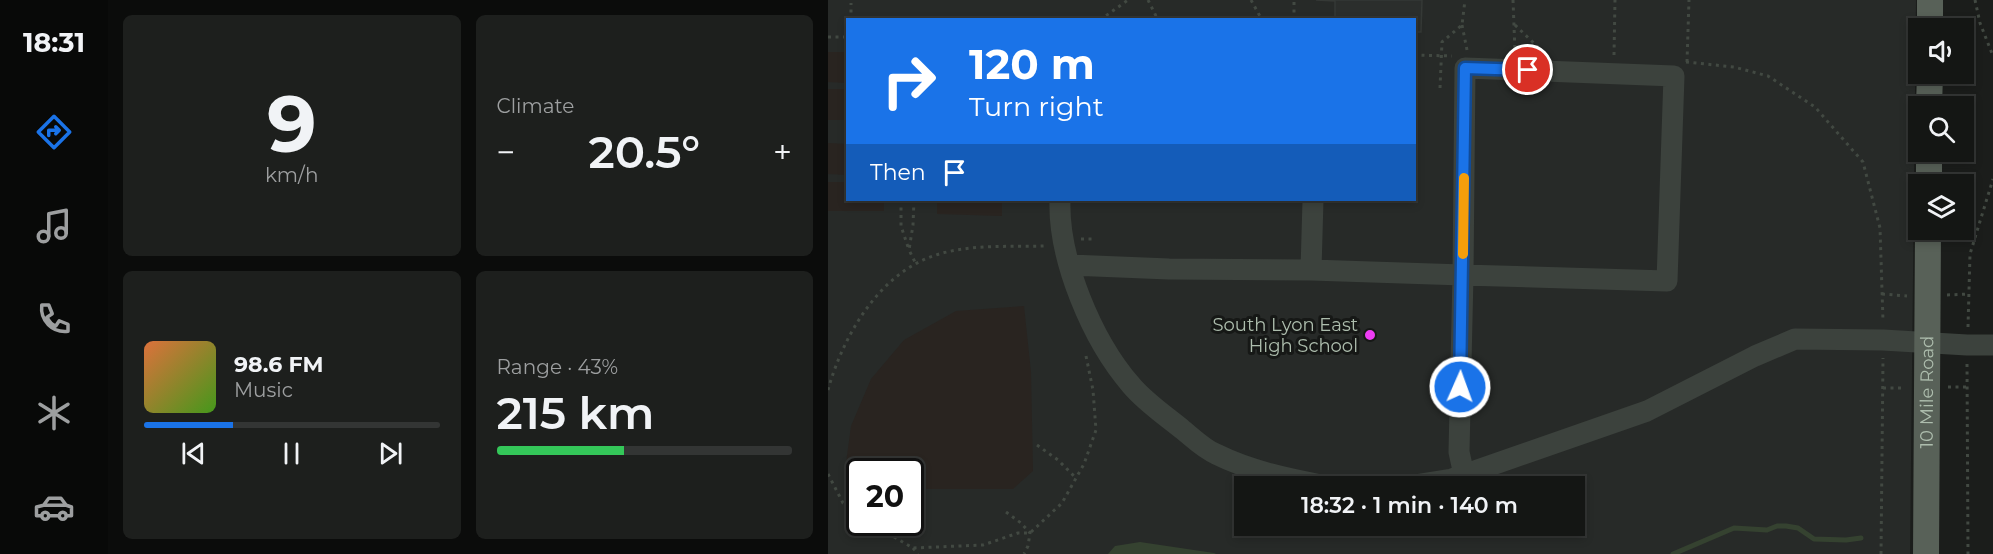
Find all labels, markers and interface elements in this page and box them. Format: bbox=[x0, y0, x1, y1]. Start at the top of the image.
map controls bbox=[1908, 18, 1974, 240]
button: sound bbox=[1908, 18, 1974, 84]
text: 18:31 bbox=[23, 26, 85, 59]
text: 120 m bbox=[969, 38, 1095, 90]
icon: right bbox=[870, 42, 948, 120]
pin bbox=[1502, 44, 1553, 95]
icon: arrive bbox=[1511, 53, 1544, 86]
text: 9 bbox=[267, 76, 317, 172]
text: Turn right bbox=[969, 90, 1104, 123]
text: Climate bbox=[497, 94, 574, 118]
button: search bbox=[1908, 96, 1974, 162]
icon: directions bbox=[33, 111, 75, 153]
text: 20.5° bbox=[588, 124, 700, 179]
text: − bbox=[497, 132, 515, 172]
text: + bbox=[773, 132, 792, 172]
icon: arrive bbox=[938, 156, 971, 189]
text: Then bbox=[870, 159, 926, 186]
text: km/h bbox=[265, 163, 318, 187]
button: layers bbox=[1908, 174, 1974, 240]
icon: music bbox=[33, 205, 75, 247]
icon: phone bbox=[33, 298, 75, 340]
place label: South Lyon East High School bbox=[1212, 314, 1358, 357]
marker: South Lyon East High School bbox=[1363, 328, 1377, 342]
street label: 10 Mile Road bbox=[1916, 336, 1938, 448]
text: 98.6 FM bbox=[234, 351, 324, 378]
text: Range · 43% bbox=[497, 355, 618, 379]
position arrow bbox=[1428, 355, 1492, 419]
text: Music bbox=[234, 378, 293, 402]
text: 215 km bbox=[497, 385, 654, 440]
icon: climate bbox=[33, 392, 75, 434]
icon: previous bbox=[177, 437, 210, 470]
icon: pause bbox=[275, 437, 308, 470]
icon: next bbox=[374, 437, 407, 470]
speed limit sign: 20 bbox=[846, 458, 924, 536]
icon: car bbox=[33, 486, 75, 528]
text: 18:32 · 1 min · 140 m bbox=[1301, 492, 1518, 519]

